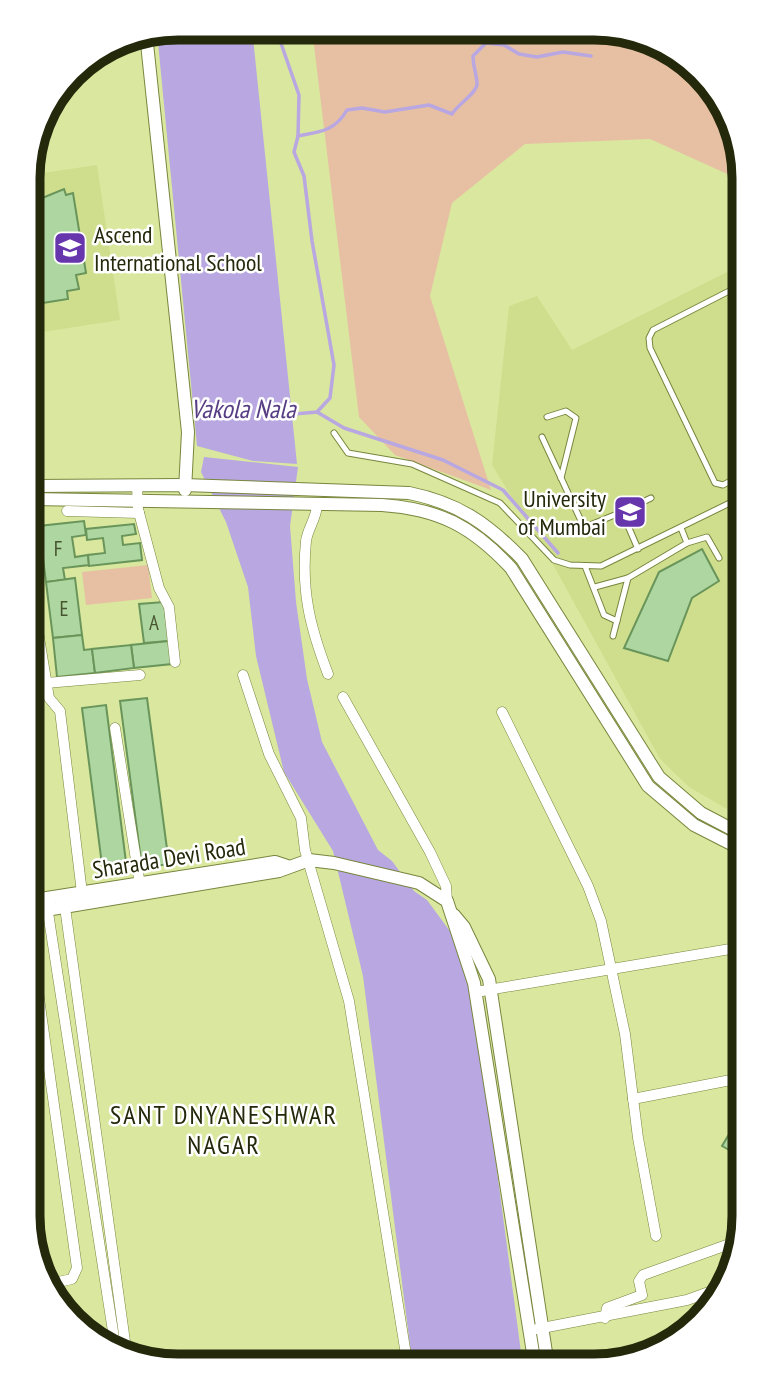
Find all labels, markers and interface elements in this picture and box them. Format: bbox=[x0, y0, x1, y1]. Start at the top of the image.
place label: Ascend International School bbox=[94, 219, 262, 278]
school or university icon: Ascend International School bbox=[51, 229, 89, 267]
water label: Vakola Nala bbox=[190, 392, 297, 425]
place label: University of Mumbai bbox=[518, 483, 606, 542]
school or university icon: University of Mumbai bbox=[611, 493, 649, 531]
house number: F bbox=[54, 535, 62, 562]
house number: E bbox=[59, 595, 69, 622]
house number: A bbox=[149, 609, 159, 636]
street label: Sharada Devi Road bbox=[90, 831, 248, 885]
district label: SANT DNYANESHWAR NAGAR bbox=[110, 1098, 338, 1161]

